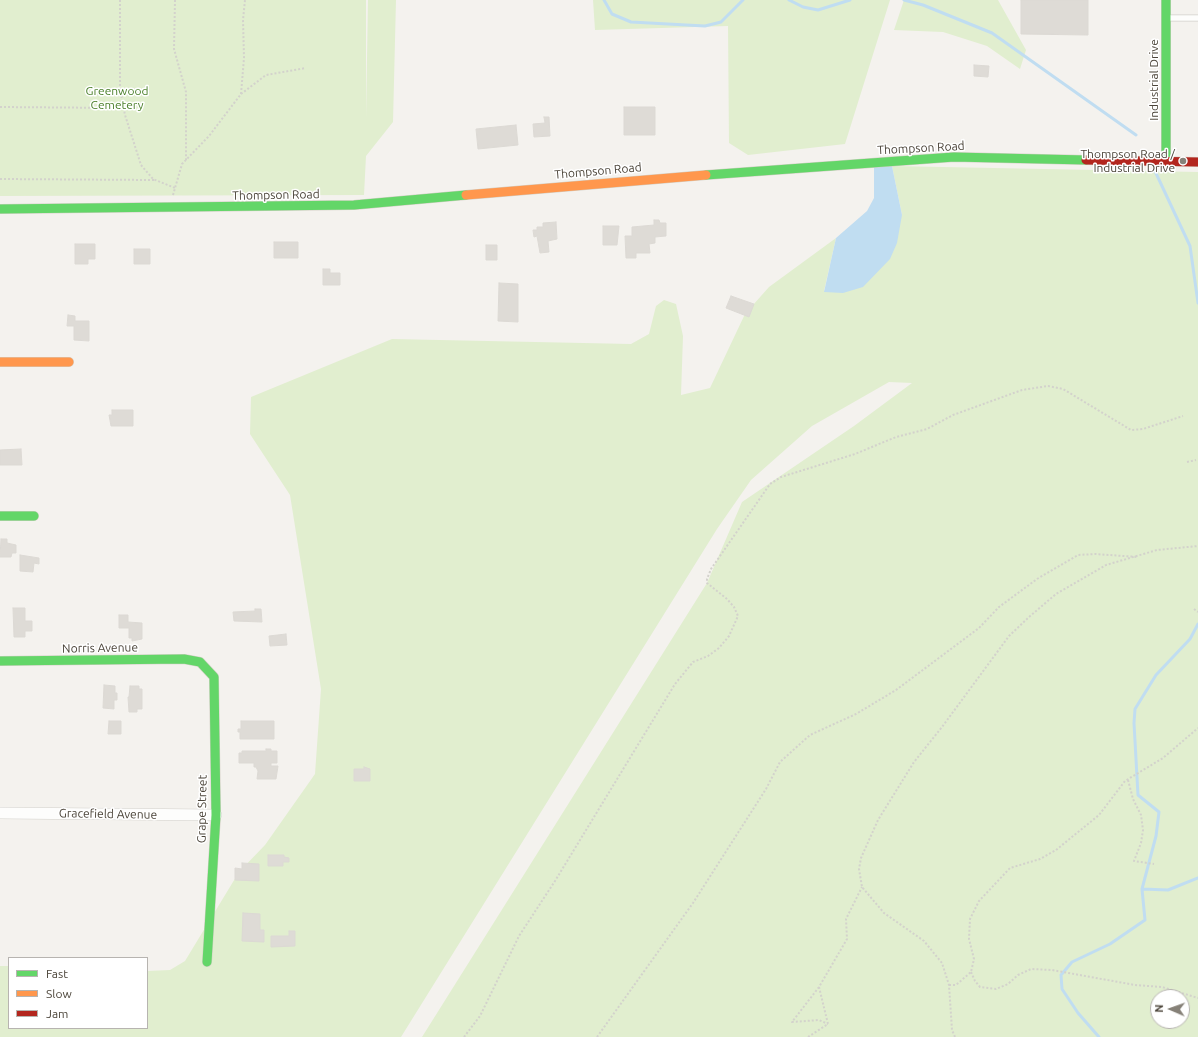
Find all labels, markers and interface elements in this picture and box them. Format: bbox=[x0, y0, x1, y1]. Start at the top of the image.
street label: Industrial Drive bbox=[1147, 39, 1161, 121]
park label: Greenwood Cemetery bbox=[86, 84, 148, 112]
street label: Thompson Road bbox=[877, 139, 965, 157]
place label: Thompson Road / Industrial Drive bbox=[1080, 147, 1175, 175]
marker: Thompson Road / Industrial Drive bbox=[1178, 156, 1188, 166]
street label: Thompson Road bbox=[554, 160, 642, 182]
street label: Thompson Road bbox=[232, 187, 320, 203]
street label: Norris Avenue bbox=[62, 640, 138, 656]
street label: Grape Street bbox=[194, 775, 210, 843]
street label: Gracefield Avenue bbox=[59, 806, 157, 822]
legend bbox=[8, 957, 148, 1029]
text: Fast bbox=[46, 967, 68, 980]
text: Slow bbox=[46, 987, 72, 1000]
north arrow bbox=[1150, 989, 1190, 1029]
text: N bbox=[1153, 1004, 1165, 1013]
text: Jam bbox=[46, 1007, 68, 1020]

